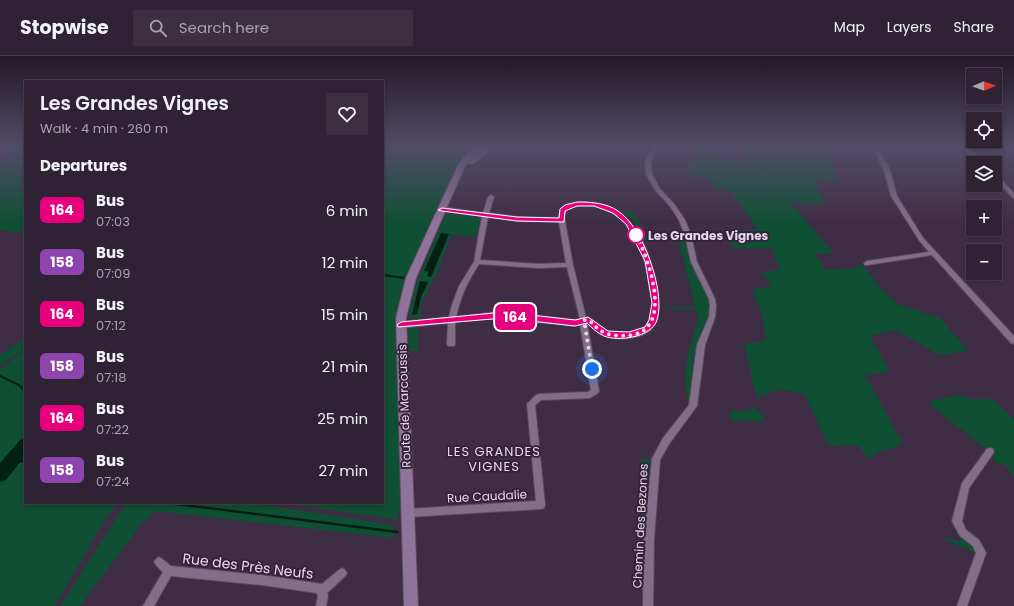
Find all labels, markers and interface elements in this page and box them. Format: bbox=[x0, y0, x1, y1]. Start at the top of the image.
search box bbox=[133, 10, 413, 46]
text: Stopwise bbox=[20, 14, 109, 41]
icon: search bbox=[147, 17, 169, 39]
text: Search here bbox=[179, 17, 269, 38]
text: Map bbox=[834, 17, 865, 37]
text: Layers bbox=[887, 17, 931, 37]
text: Share bbox=[953, 17, 994, 37]
north arrow bbox=[966, 68, 1002, 104]
map controls bbox=[966, 68, 1002, 280]
text: Les Grandes Vignes bbox=[40, 90, 229, 117]
button: heart bbox=[326, 93, 368, 135]
button: locate bbox=[966, 112, 1002, 148]
text: Walk · 4 min · 260 m bbox=[40, 119, 168, 138]
text: Departures bbox=[40, 155, 127, 176]
button: layers bbox=[966, 156, 1002, 192]
text: Bus bbox=[96, 190, 124, 211]
text: 164 bbox=[50, 200, 74, 220]
text: 6 min bbox=[326, 200, 368, 221]
button: + bbox=[966, 200, 1002, 236]
text: 07:03 bbox=[96, 212, 130, 231]
marker: Les Grandes Vignes bbox=[627, 226, 645, 244]
place label: Les Grandes Vignes bbox=[648, 227, 769, 244]
text: Bus bbox=[96, 242, 124, 263]
button: − bbox=[966, 244, 1002, 280]
text: 158 bbox=[50, 252, 74, 272]
text: 12 min bbox=[322, 252, 368, 273]
text: 07:09 bbox=[96, 264, 130, 283]
text: Bus bbox=[96, 294, 124, 315]
text: 164 bbox=[50, 304, 74, 324]
text: 15 min bbox=[321, 304, 368, 325]
line badge: 164 bbox=[492, 304, 538, 330]
text: 164 bbox=[503, 307, 527, 327]
text: 07:12 bbox=[96, 316, 126, 335]
street label: Route de Marcoussis bbox=[393, 344, 415, 468]
text: Bus bbox=[96, 346, 124, 367]
text: 158 bbox=[50, 356, 74, 376]
text: 21 min bbox=[322, 356, 368, 377]
your location bbox=[582, 359, 602, 379]
text: 07:18 bbox=[96, 368, 126, 387]
text: Bus bbox=[96, 398, 124, 419]
text: 164 bbox=[50, 408, 74, 428]
text: 25 min bbox=[317, 408, 368, 429]
text: 07:22 bbox=[96, 420, 129, 439]
district label: LES GRANDES VIGNES bbox=[447, 442, 541, 476]
text: Bus bbox=[96, 450, 124, 471]
text: 158 bbox=[50, 460, 74, 480]
text: 27 min bbox=[318, 460, 368, 481]
street label: Chemin des Bezones bbox=[628, 463, 652, 589]
text: 07:24 bbox=[96, 472, 130, 491]
street label: Rue Caudalie bbox=[446, 485, 528, 507]
street label: Rue des Près Neufs bbox=[182, 548, 314, 584]

